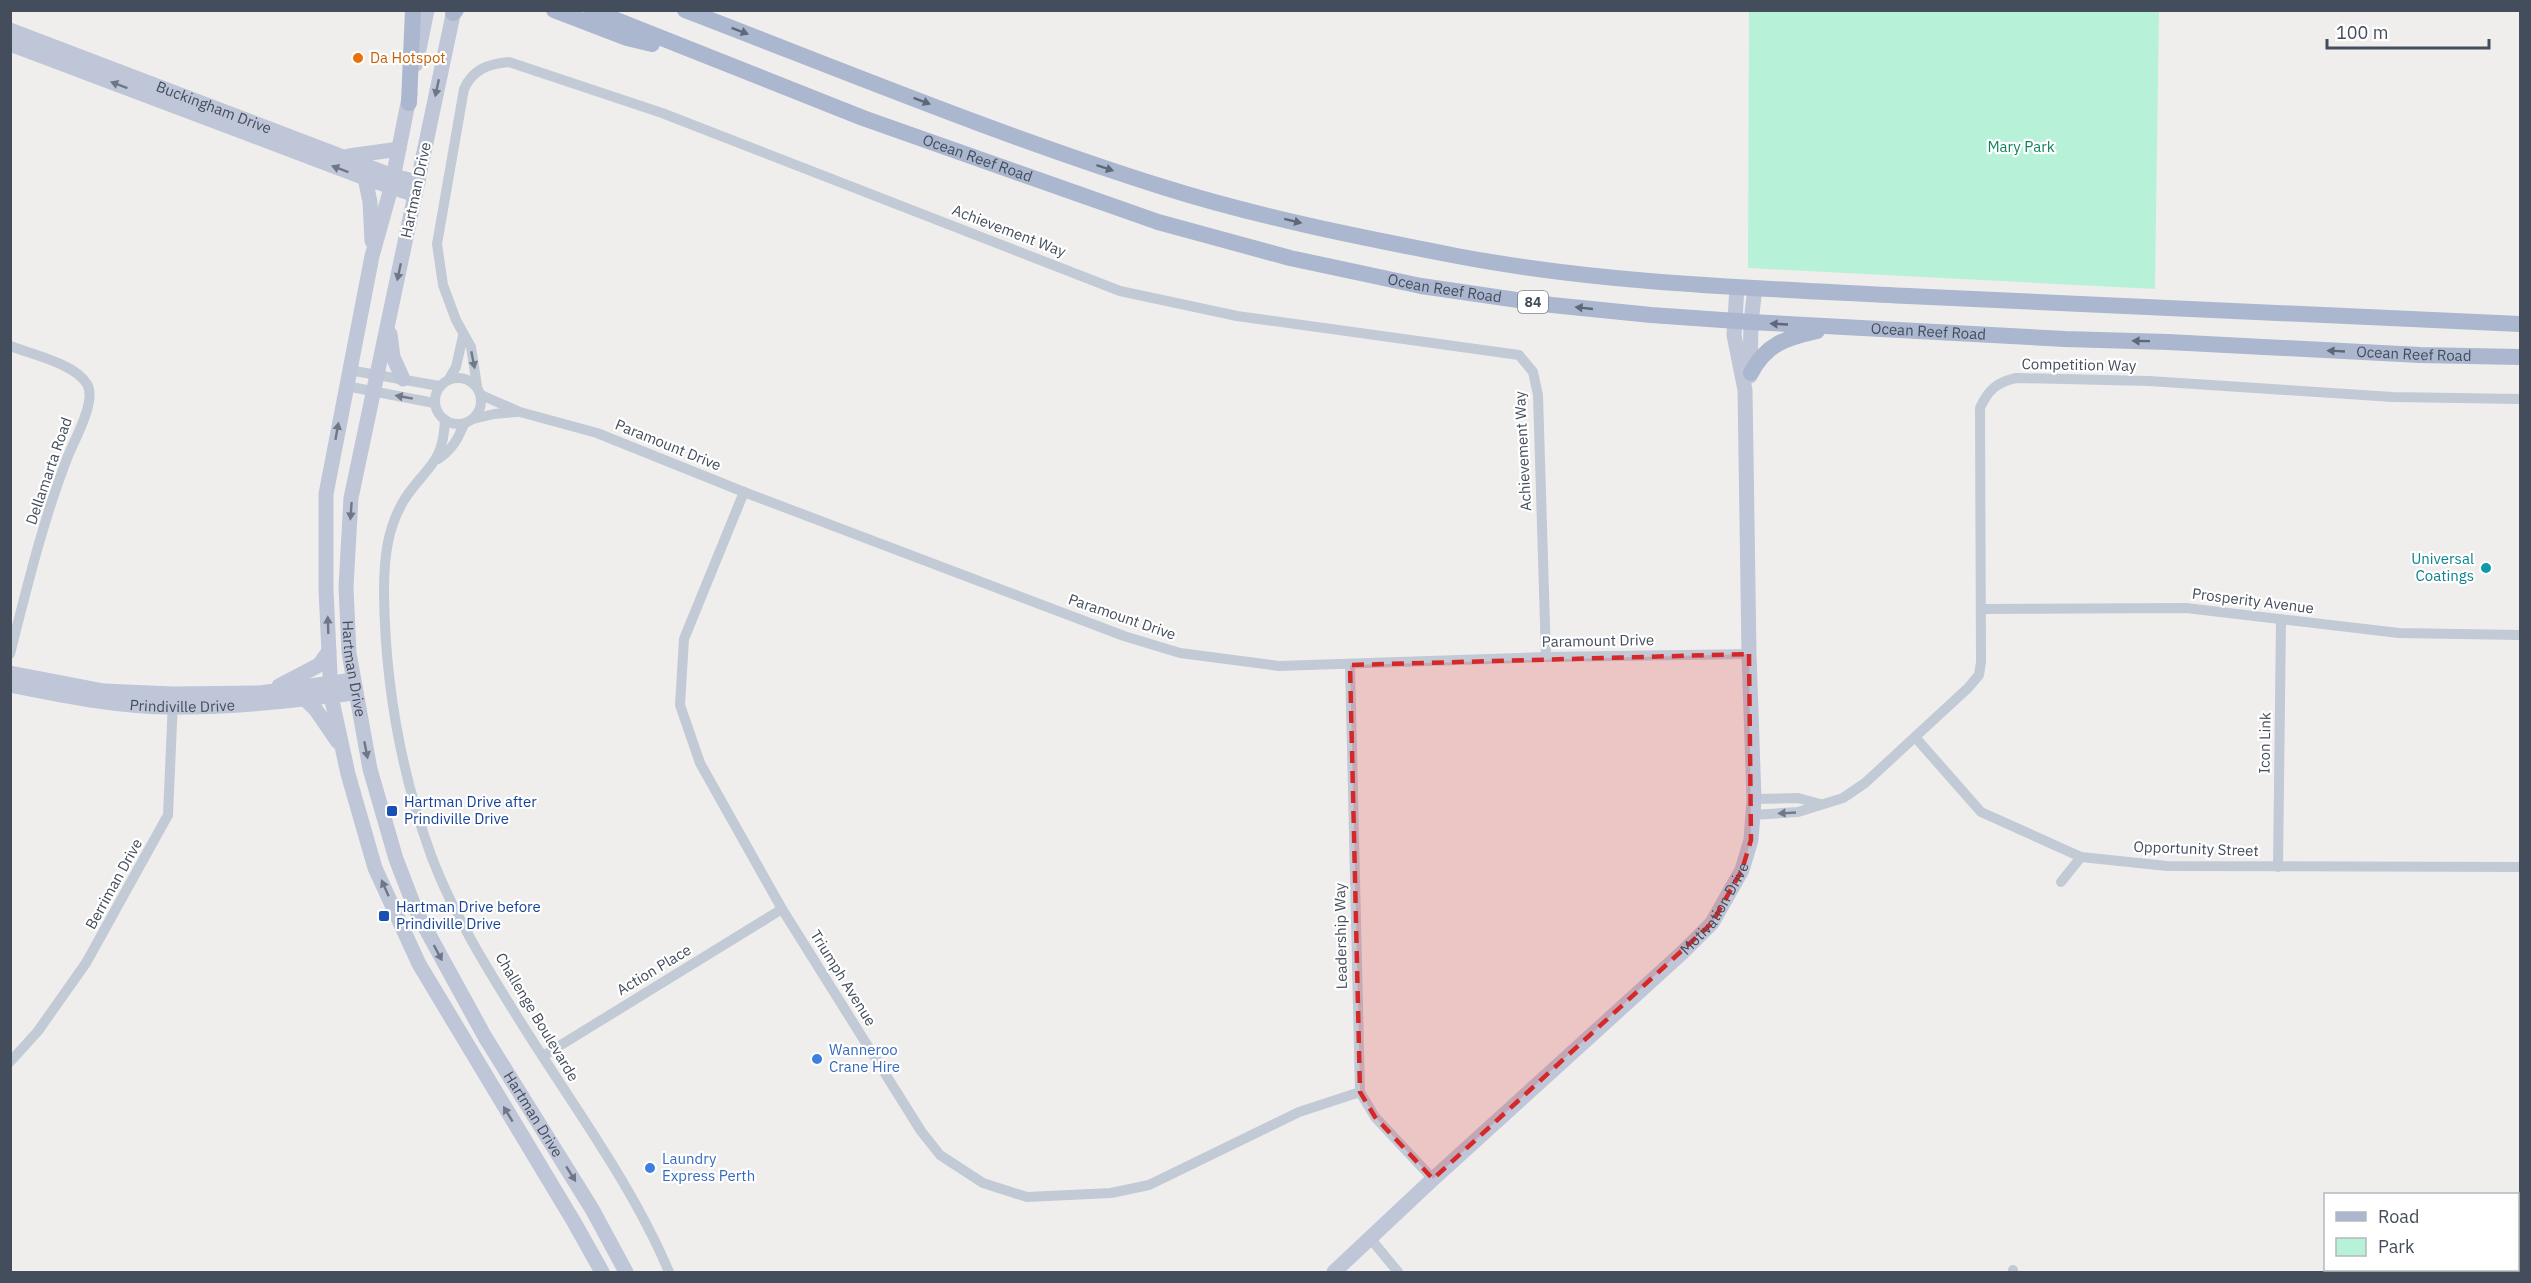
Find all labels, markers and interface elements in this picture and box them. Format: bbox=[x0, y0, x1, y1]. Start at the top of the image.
scale bar bbox=[2327, 12, 2489, 50]
text: 100 m bbox=[2336, 21, 2388, 44]
one-way arrow bbox=[731, 27, 749, 37]
place label: Da Hotspot bbox=[370, 48, 446, 67]
marker: Da Hotspot bbox=[351, 51, 365, 65]
street label: Buckingham Drive bbox=[153, 77, 274, 138]
one-way arrow bbox=[110, 79, 128, 89]
one-way arrow bbox=[432, 79, 442, 98]
one-way arrow bbox=[913, 97, 931, 106]
street label: Ocean Reef Road bbox=[920, 130, 1035, 186]
park label: Mary Park bbox=[1987, 137, 2055, 156]
street label: Hartman Drive bbox=[396, 140, 435, 240]
one-way arrow bbox=[1096, 163, 1114, 173]
one-way arrow bbox=[331, 164, 349, 173]
street label: Achievement Way bbox=[950, 200, 1069, 261]
one-way arrow bbox=[1284, 217, 1302, 226]
one-way arrow bbox=[394, 263, 403, 282]
street label: Ocean Reef Road bbox=[1386, 269, 1503, 307]
road number: 84 bbox=[1518, 291, 1548, 313]
one-way arrow bbox=[1575, 304, 1594, 313]
one-way arrow bbox=[1769, 319, 1788, 328]
street label: Ocean Reef Road bbox=[1870, 319, 1986, 344]
one-way arrow bbox=[2132, 336, 2151, 346]
street label: Ocean Reef Road bbox=[2356, 342, 2472, 365]
one-way arrow bbox=[2327, 346, 2346, 355]
one-way arrow bbox=[469, 351, 478, 370]
street label: Competition Way bbox=[2021, 354, 2137, 375]
street label: Achievement Way bbox=[1510, 390, 1535, 512]
one-way arrow bbox=[394, 392, 413, 401]
street label: Dellamarta Road bbox=[21, 415, 76, 527]
street label: Paramount Drive bbox=[612, 415, 724, 474]
one-way arrow bbox=[333, 422, 342, 441]
one-way arrow bbox=[346, 501, 355, 520]
place label: Universal Coatings bbox=[2411, 549, 2474, 585]
marker: Universal Coatings bbox=[2479, 561, 2493, 575]
street label: Prosperity Avenue bbox=[2191, 584, 2315, 617]
street label: Paramount Drive bbox=[1066, 589, 1178, 644]
one-way arrow bbox=[323, 616, 332, 635]
street label: Hartman Drive bbox=[339, 620, 370, 718]
street label: Paramount Drive bbox=[1542, 630, 1654, 651]
street label: Prindiville Drive bbox=[129, 695, 235, 716]
street label: Icon Link bbox=[2254, 712, 2275, 774]
one-way arrow bbox=[362, 741, 371, 760]
place label: Hartman Drive after Prindiville Drive bbox=[404, 792, 537, 828]
marker: Hartman Drive after Prindiville Drive bbox=[385, 804, 399, 818]
one-way arrow bbox=[1778, 808, 1797, 817]
street label: Berriman Drive bbox=[81, 835, 146, 932]
street label: Opportunity Street bbox=[2133, 837, 2259, 860]
street label: Motivation Drive bbox=[1676, 860, 1753, 958]
one-way arrow bbox=[380, 879, 389, 896]
street label: Leadership Way bbox=[1330, 882, 1351, 989]
place label: Hartman Drive before Prindiville Drive bbox=[396, 897, 541, 933]
marker: Hartman Drive before Prindiville Drive bbox=[377, 909, 391, 923]
street label: Triumph Avenue bbox=[806, 926, 881, 1029]
street label: Action Place bbox=[613, 940, 694, 999]
one-way arrow bbox=[432, 944, 442, 962]
street label: Challenge Boulevarde bbox=[491, 949, 583, 1085]
place label: Wanneroo Crane Hire bbox=[829, 1040, 900, 1076]
marker: Wanneroo Crane Hire bbox=[810, 1052, 824, 1066]
street label: Hartman Drive bbox=[500, 1068, 567, 1161]
one-way arrow bbox=[503, 1106, 514, 1122]
place label: Laundry Express Perth bbox=[662, 1149, 755, 1185]
marker: Laundry Express Perth bbox=[643, 1161, 657, 1175]
one-way arrow bbox=[565, 1166, 576, 1182]
legend bbox=[2324, 1193, 2519, 1271]
text: Road bbox=[2378, 1205, 2419, 1228]
text: Park bbox=[2378, 1235, 2415, 1258]

